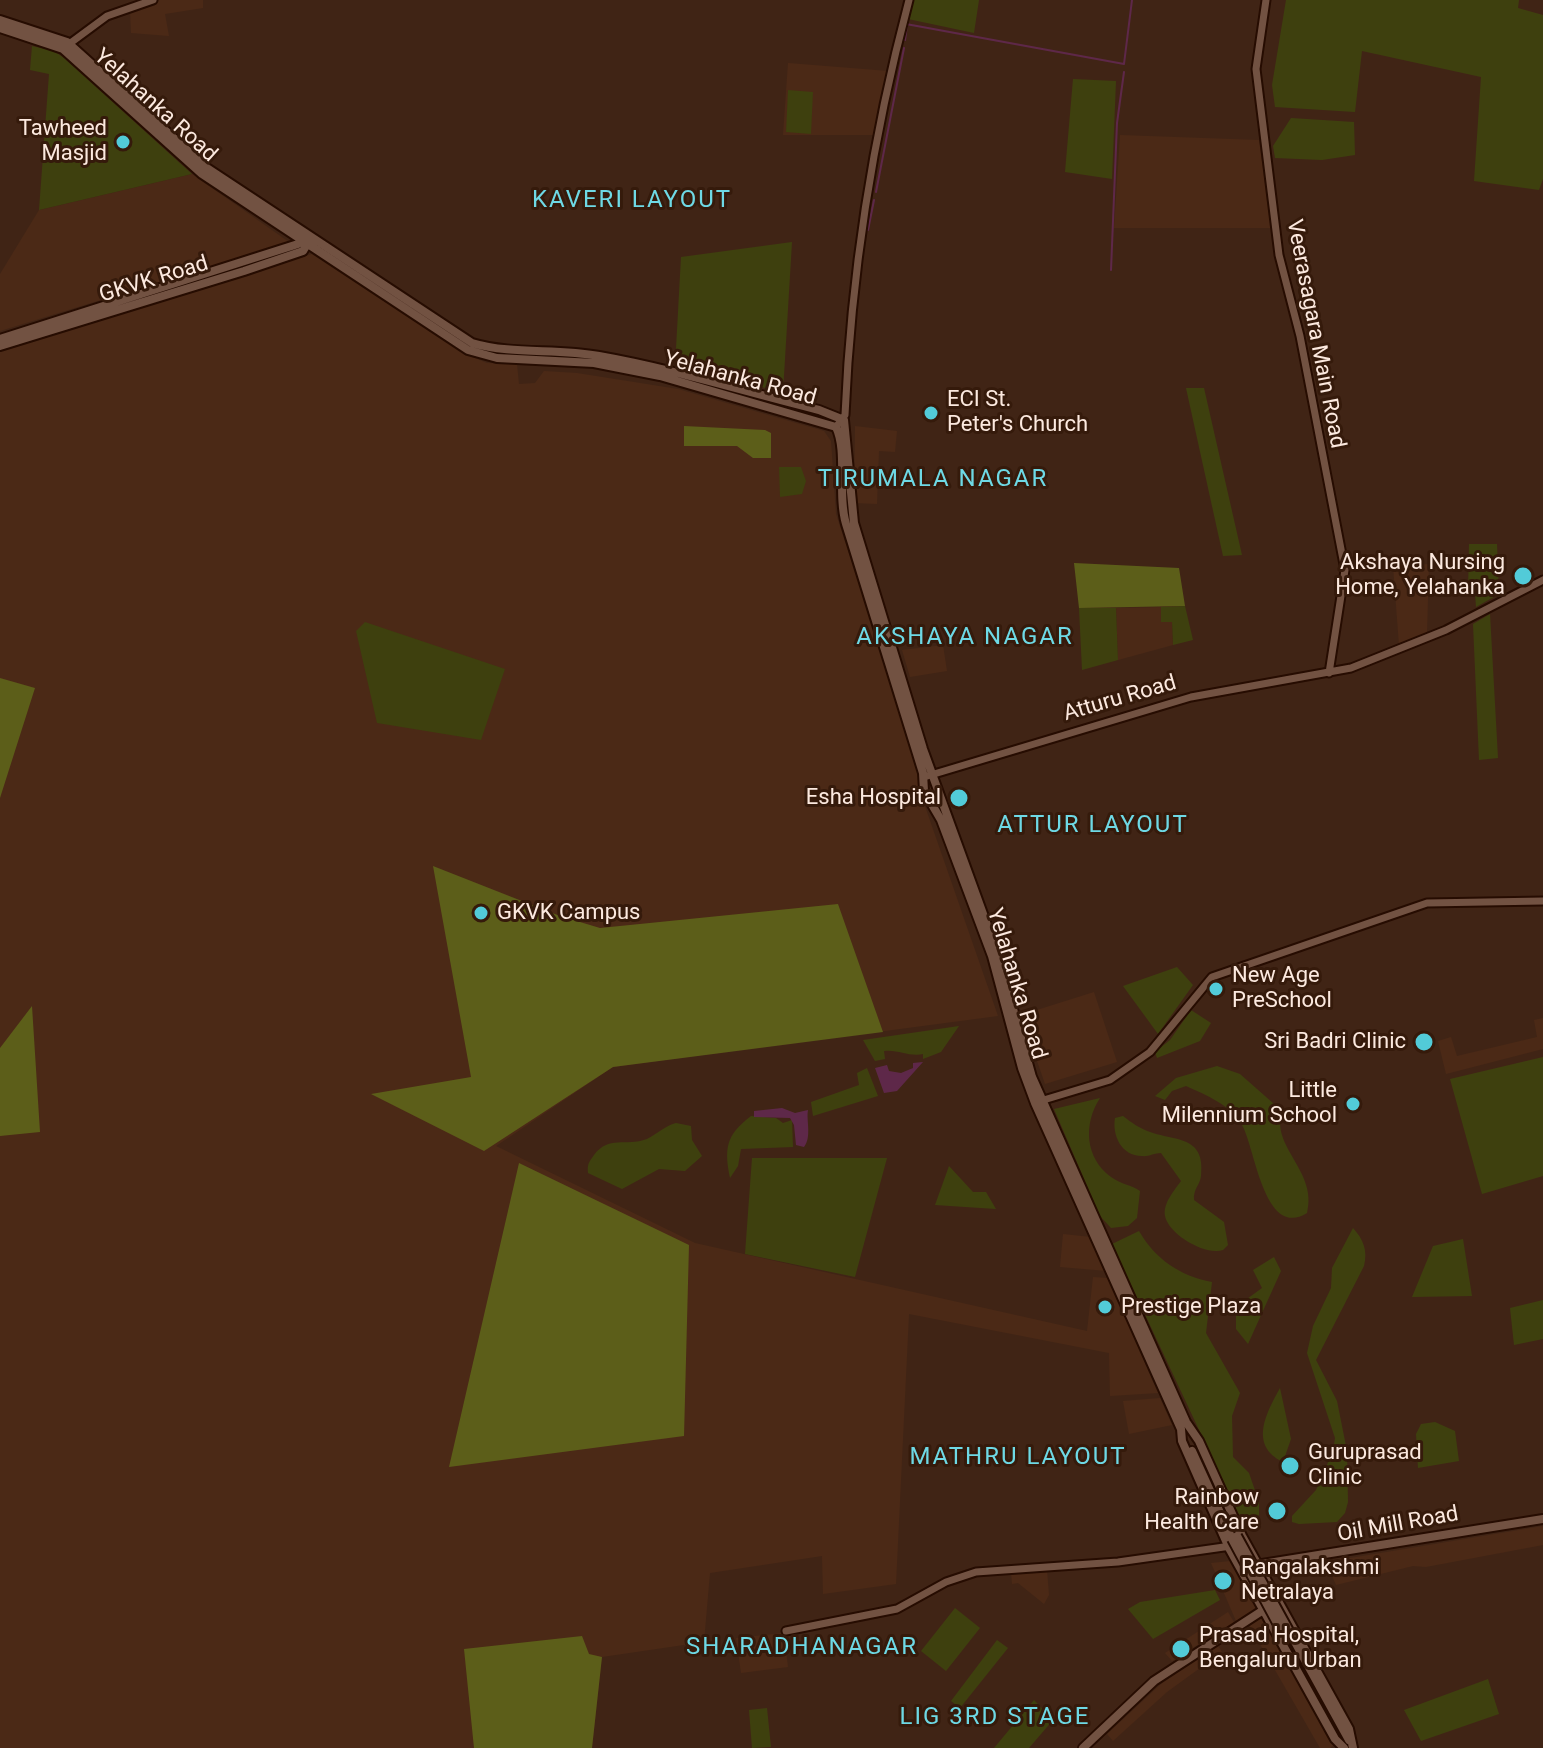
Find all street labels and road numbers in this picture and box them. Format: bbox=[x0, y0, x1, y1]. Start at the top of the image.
street label: Yelahanka Road bbox=[88, 44, 222, 168]
street label: Veerasagara Main Road bbox=[1280, 217, 1350, 451]
street label: GKVK Road bbox=[96, 251, 212, 309]
street label: Yelahanka Road bbox=[661, 346, 819, 412]
street label: Atturu Road bbox=[1061, 670, 1179, 728]
street label: Yelahanka Road bbox=[980, 905, 1052, 1063]
street label: Oil Mill Road bbox=[1335, 1501, 1461, 1549]

